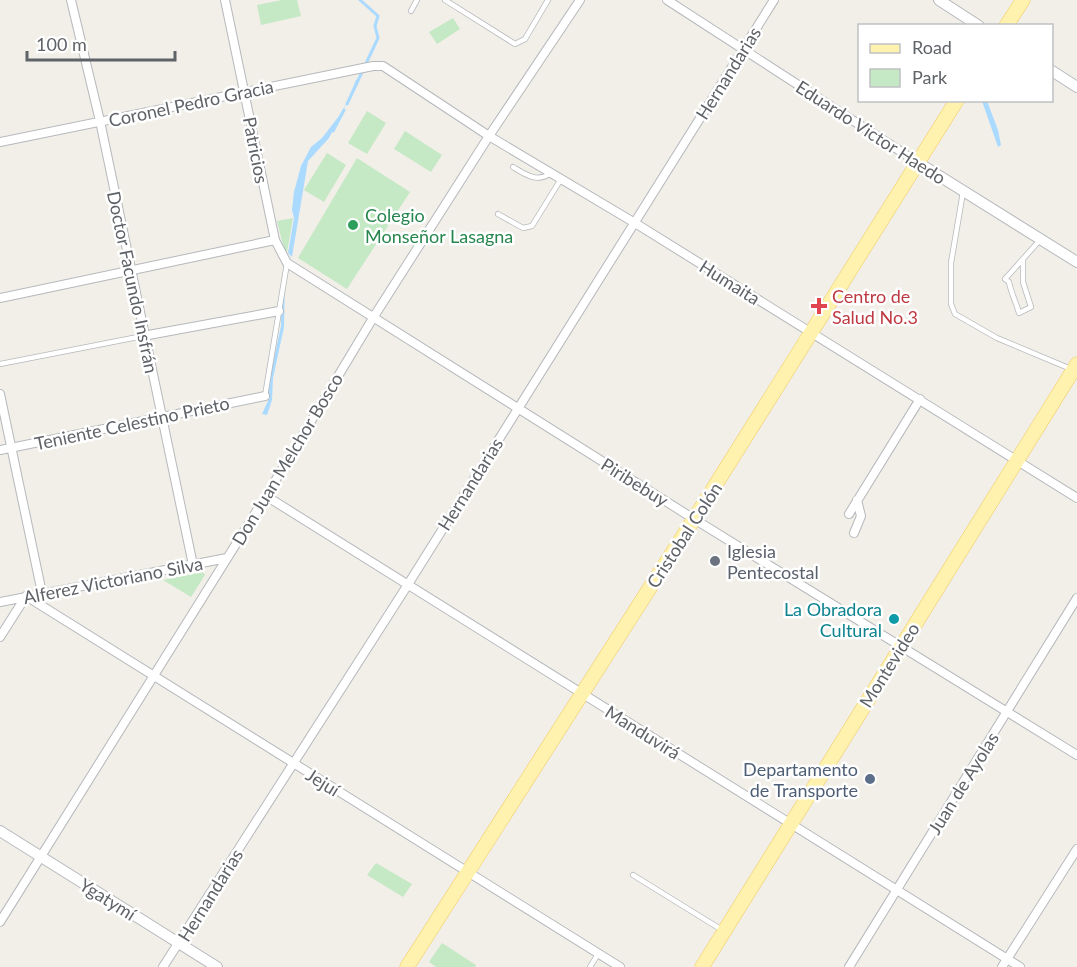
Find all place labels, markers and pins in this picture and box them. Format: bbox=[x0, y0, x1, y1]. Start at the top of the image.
place label: Colegio Monseñor Lasagna bbox=[365, 204, 513, 247]
marker: Colegio Monseñor Lasagna bbox=[346, 218, 360, 232]
place label: Centro de Salud No.3 bbox=[832, 285, 918, 328]
marker: Centro de Salud No.3 bbox=[810, 297, 828, 315]
place label: Iglesia Pentecostal bbox=[727, 540, 819, 583]
marker: Iglesia Pentecostal bbox=[708, 554, 722, 568]
place label: La Obradora Cultural bbox=[784, 598, 882, 641]
marker: La Obradora Cultural bbox=[887, 612, 901, 626]
place label: Departamento de Transporte bbox=[743, 758, 858, 801]
marker: Departamento de Transporte bbox=[863, 772, 877, 786]

